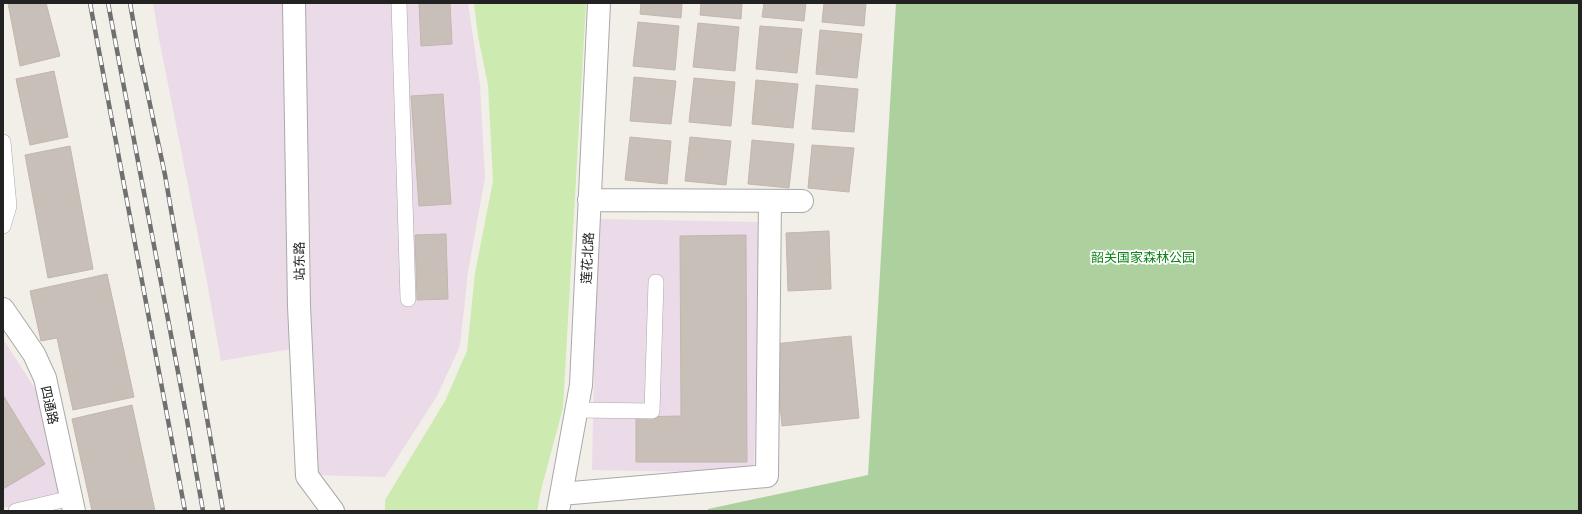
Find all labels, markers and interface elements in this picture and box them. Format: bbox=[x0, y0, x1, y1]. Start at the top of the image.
street label: 莲花北路 bbox=[578, 232, 596, 284]
street label: 站东路 bbox=[291, 241, 307, 281]
park label: 韶关国家森林公园 bbox=[1091, 249, 1195, 265]
street label: 四通路 bbox=[38, 384, 62, 426]

